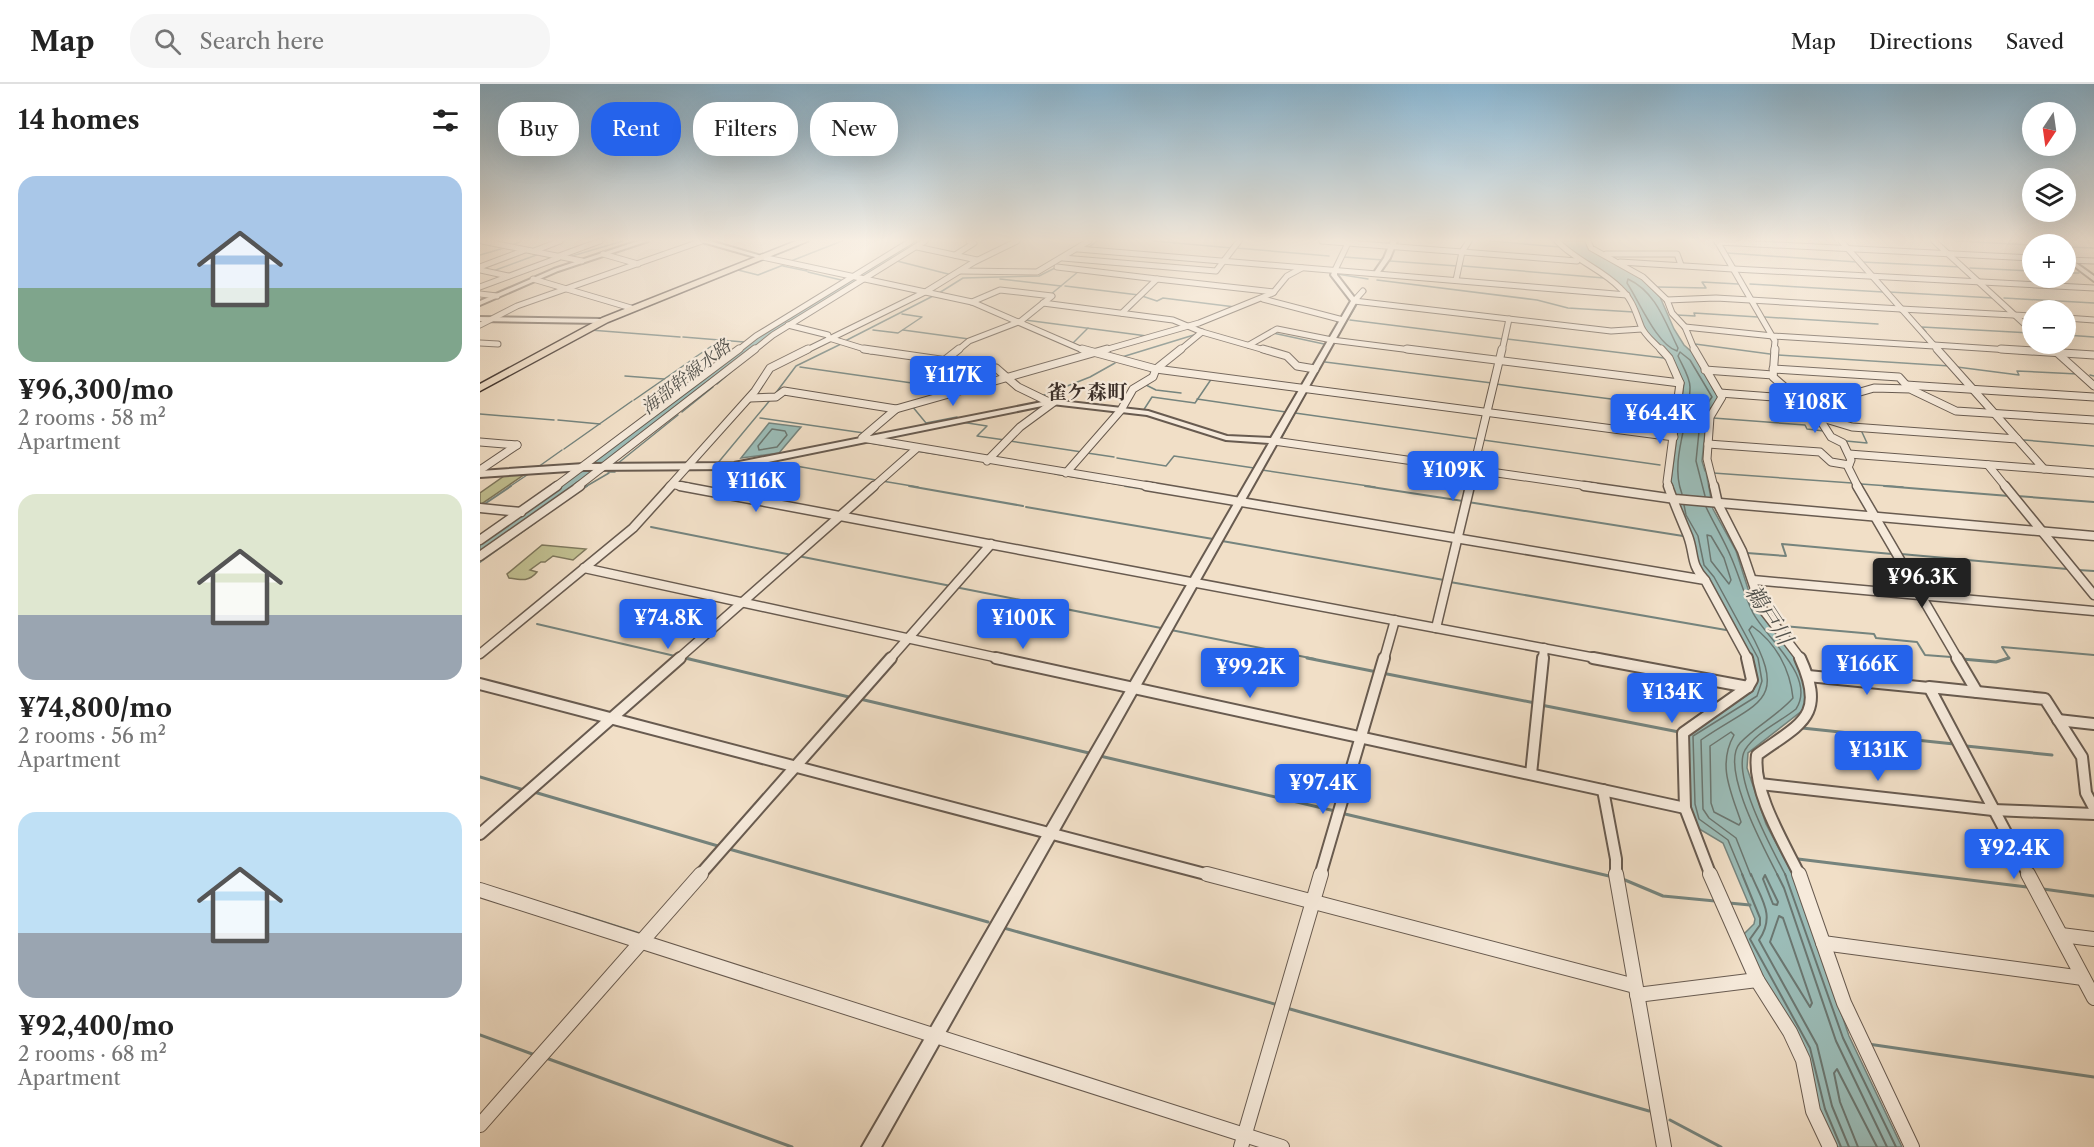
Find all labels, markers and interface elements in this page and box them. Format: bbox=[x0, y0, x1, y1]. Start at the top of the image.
search box bbox=[130, 14, 550, 68]
text: Map bbox=[30, 24, 94, 58]
icon: search bbox=[151, 25, 184, 58]
text: Search here bbox=[199, 28, 324, 55]
text: Map bbox=[1791, 29, 1836, 54]
text: Directions bbox=[1869, 29, 1973, 54]
text: Saved bbox=[2006, 29, 2064, 54]
chip: Buy bbox=[498, 102, 579, 156]
chip: Rent bbox=[591, 102, 681, 156]
chip: Filters bbox=[693, 102, 798, 156]
chip: New bbox=[810, 102, 898, 156]
north arrow bbox=[2022, 102, 2076, 156]
map controls bbox=[2022, 102, 2076, 354]
text: 14 homes bbox=[18, 104, 140, 136]
icon: filters bbox=[429, 104, 462, 137]
button: layers bbox=[2022, 168, 2076, 222]
icon: home bbox=[186, 215, 294, 323]
button: + bbox=[2022, 234, 2076, 288]
button: − bbox=[2022, 300, 2076, 354]
water label: 海部幹線水路 bbox=[637, 334, 737, 419]
pin: ¥117K bbox=[911, 356, 995, 407]
text: ¥117K bbox=[924, 363, 982, 387]
text: ¥96,300/mo bbox=[18, 374, 174, 406]
district label: 雀ケ森町 bbox=[1047, 380, 1128, 404]
pin: ¥108K bbox=[1773, 383, 1857, 434]
text: ¥108K bbox=[1783, 390, 1847, 414]
pin: ¥64.4K bbox=[1611, 394, 1709, 445]
text: ¥64.4K bbox=[1625, 401, 1695, 425]
text: 2 rooms · 58 m² bbox=[18, 406, 166, 430]
text: Apartment bbox=[18, 430, 121, 454]
pin: ¥109K bbox=[1411, 451, 1495, 502]
text: ¥109K bbox=[1421, 458, 1485, 482]
pin: ¥116K bbox=[714, 462, 798, 513]
text: ¥116K bbox=[726, 469, 786, 493]
icon: home bbox=[186, 533, 294, 641]
pin: ¥96.3K bbox=[1873, 558, 1971, 609]
text: ¥96.3K bbox=[1887, 565, 1957, 589]
water label: 鵜戸川 bbox=[1740, 580, 1799, 652]
pin: ¥74.8K bbox=[619, 599, 717, 650]
pin: ¥100K bbox=[981, 599, 1065, 650]
text: ¥74.8K bbox=[633, 606, 703, 630]
text: ¥100K bbox=[991, 606, 1055, 630]
pin: ¥166K bbox=[1825, 645, 1909, 696]
pin: ¥99.2K bbox=[1201, 648, 1299, 699]
text: ¥166K bbox=[1836, 652, 1898, 676]
text: ¥99.2K bbox=[1215, 655, 1285, 679]
pin: ¥134K bbox=[1630, 673, 1714, 724]
text: ¥134K bbox=[1641, 680, 1703, 704]
text: ¥74,800/mo bbox=[18, 692, 172, 724]
text: 2 rooms · 56 m² bbox=[18, 724, 166, 748]
pin: ¥131K bbox=[1836, 731, 1920, 782]
text: ¥131K bbox=[1849, 738, 1907, 762]
text: Apartment bbox=[18, 748, 121, 772]
pin: ¥97.4K bbox=[1274, 764, 1372, 815]
text: ¥97.4K bbox=[1289, 771, 1357, 795]
pin: ¥92.4K bbox=[1965, 829, 2063, 880]
text: ¥92.4K bbox=[1979, 836, 2049, 860]
icon: home bbox=[186, 851, 294, 959]
text: ¥92,400/mo bbox=[18, 1010, 174, 1042]
text: 2 rooms · 68 m² bbox=[18, 1042, 167, 1066]
text: Apartment bbox=[18, 1066, 121, 1090]

